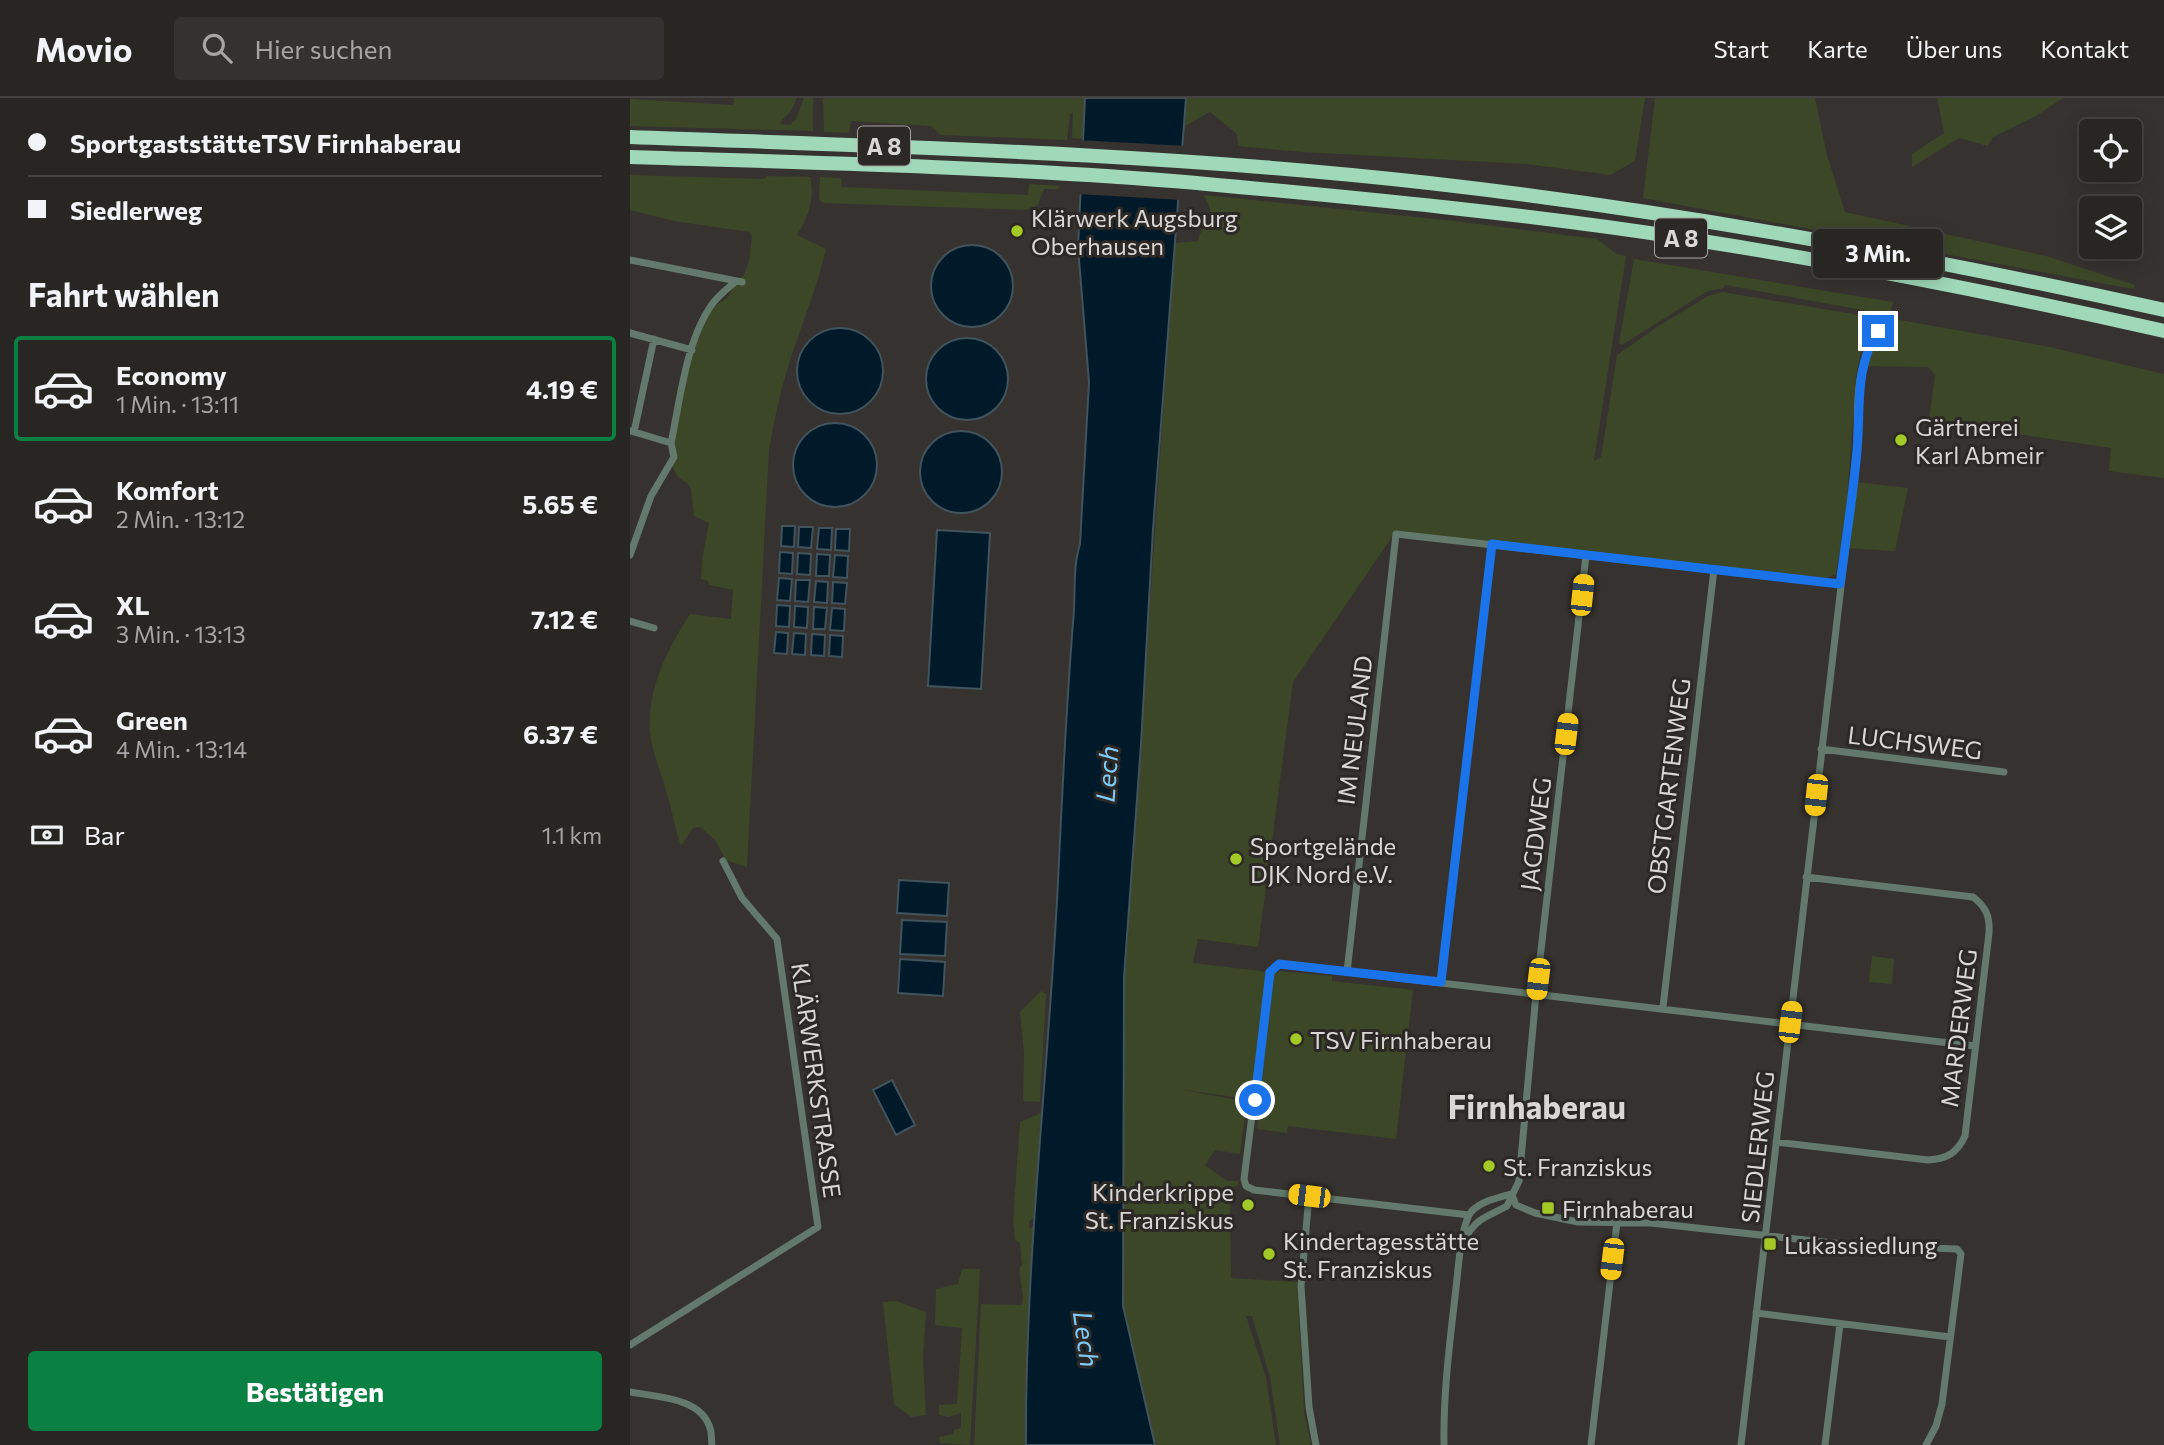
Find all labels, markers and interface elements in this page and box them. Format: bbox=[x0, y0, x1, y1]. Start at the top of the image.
search box bbox=[174, 17, 664, 80]
text: Movio bbox=[35, 28, 132, 69]
icon: search bbox=[198, 29, 236, 67]
text: Hier suchen bbox=[254, 33, 392, 64]
text: Start bbox=[1714, 34, 1769, 63]
text: Karte bbox=[1807, 34, 1868, 63]
text: Über uns bbox=[1906, 34, 2002, 63]
text: Kontakt bbox=[2040, 34, 2129, 63]
map controls bbox=[2079, 119, 2142, 259]
button: locate bbox=[2079, 119, 2142, 182]
road number: A 8 bbox=[858, 126, 910, 166]
text: SportgaststätteTSV Firnhaberau bbox=[70, 127, 461, 158]
text: Siedlerweg bbox=[70, 194, 202, 225]
button: layers bbox=[2079, 196, 2142, 259]
place label: Klärwerk Augsburg Oberhausen bbox=[1031, 203, 1238, 260]
road number: A 8 bbox=[1655, 218, 1707, 258]
marker: Klärwerk Augsburg Oberhausen bbox=[1009, 223, 1025, 239]
callout: 3 Min. bbox=[1813, 230, 1943, 278]
text: 3 Min. bbox=[1845, 239, 1911, 267]
text: Fahrt wählen bbox=[28, 274, 220, 314]
route end bbox=[1862, 315, 1894, 347]
icon: car bbox=[32, 357, 95, 420]
text: Economy bbox=[116, 359, 227, 390]
text: 4.19 € bbox=[526, 373, 598, 404]
text: 1 Min. · 13:11 bbox=[116, 390, 239, 418]
place label: Gärtnerei Karl Abmeir bbox=[1915, 412, 2044, 469]
marker: Gärtnerei Karl Abmeir bbox=[1893, 432, 1909, 448]
icon: car bbox=[32, 472, 95, 535]
text: Komfort bbox=[116, 474, 219, 505]
text: 5.65 € bbox=[522, 488, 598, 519]
text: 2 Min. · 13:12 bbox=[116, 505, 245, 533]
car bbox=[1570, 573, 1595, 617]
icon: car bbox=[32, 587, 95, 650]
text: XL bbox=[116, 589, 150, 620]
text: 7.12 € bbox=[531, 603, 598, 634]
text: 3 Min. · 13:13 bbox=[116, 620, 246, 648]
street label: IM NEULAND bbox=[1330, 654, 1378, 806]
street label: OBSTGARTENWEG bbox=[1640, 676, 1696, 896]
icon: car bbox=[32, 702, 95, 765]
text: Green bbox=[116, 704, 188, 735]
car bbox=[1554, 712, 1579, 756]
text: 6.37 € bbox=[523, 718, 598, 749]
street label: LUCHSWEG bbox=[1846, 719, 1984, 765]
text: 4 Min. · 13:14 bbox=[116, 735, 247, 763]
water label: Lech bbox=[1089, 745, 1123, 803]
car bbox=[1804, 773, 1829, 817]
street label: JAGDWEG bbox=[1514, 776, 1556, 892]
icon: cash bbox=[28, 816, 66, 854]
text: Bar bbox=[84, 819, 125, 850]
text: 1.1 km bbox=[542, 821, 602, 849]
place label: Sportgelände DJK Nord e.V. bbox=[1250, 831, 1396, 888]
marker: Sportgelände DJK Nord e.V. bbox=[1228, 851, 1244, 867]
street label: MARDERWEG bbox=[1934, 947, 1982, 1109]
car bbox=[1526, 957, 1551, 1001]
street label: KLÄRWERKSTRASSE bbox=[786, 961, 848, 1199]
car bbox=[1778, 1000, 1803, 1044]
place label: TSV Firnhaberau bbox=[1310, 1025, 1492, 1054]
marker: TSV Firnhaberau bbox=[1288, 1031, 1304, 1047]
street label: SIEDLERWEG bbox=[1735, 1070, 1779, 1224]
route start bbox=[1239, 1084, 1271, 1116]
district label: Firnhaberau bbox=[1448, 1086, 1626, 1126]
place label: St. Franziskus bbox=[1503, 1152, 1652, 1181]
marker: St. Franziskus bbox=[1481, 1158, 1497, 1174]
place label: Kinderkrippe St. Franziskus bbox=[1085, 1177, 1234, 1234]
car bbox=[1287, 1183, 1332, 1209]
place label: Firnhaberau bbox=[1562, 1194, 1694, 1223]
marker: Kinderkrippe St. Franziskus bbox=[1240, 1197, 1256, 1213]
marker: Firnhaberau bbox=[1540, 1200, 1556, 1216]
place label: Kindertagesstätte St. Franziskus bbox=[1283, 1226, 1479, 1283]
place label: Lukassiedlung bbox=[1784, 1230, 1937, 1259]
marker: Lukassiedlung bbox=[1762, 1236, 1778, 1252]
car bbox=[1600, 1237, 1625, 1281]
marker: Kindertagesstätte St. Franziskus bbox=[1261, 1246, 1277, 1262]
water label: Lech bbox=[1068, 1309, 1106, 1369]
button: Bestätigen bbox=[28, 1351, 602, 1431]

